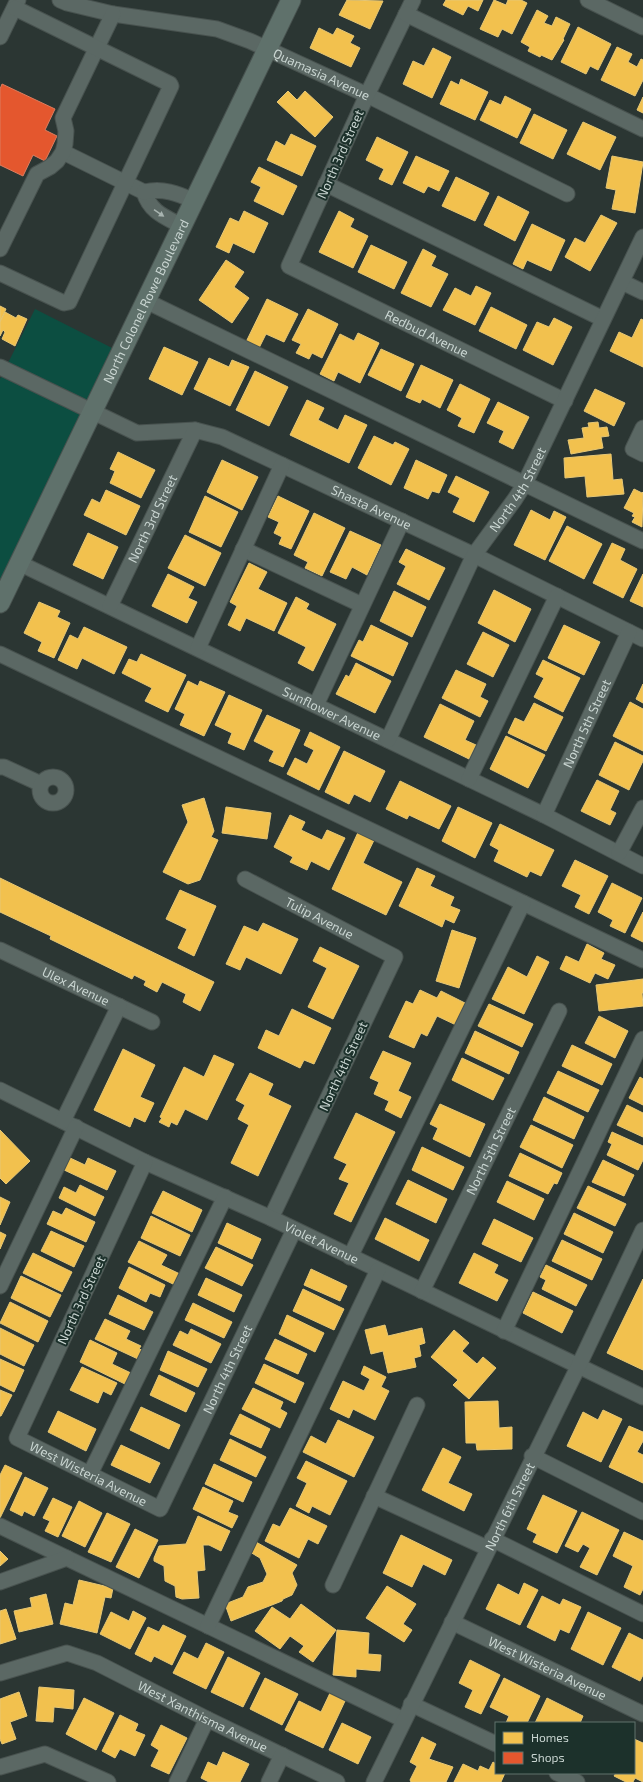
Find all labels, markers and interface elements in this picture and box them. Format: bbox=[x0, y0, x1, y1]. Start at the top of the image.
street label: Quamasia Avenue bbox=[271, 45, 373, 103]
street label: North 3rd Street bbox=[313, 107, 367, 201]
one-way arrow bbox=[154, 209, 164, 217]
street label: North Colonel Rowe Boulevard bbox=[99, 217, 192, 386]
street label: Redbud Avenue bbox=[383, 306, 471, 361]
street label: North 4th Street bbox=[486, 444, 549, 535]
street label: North 3rd Street bbox=[124, 472, 180, 565]
street label: Shasta Avenue bbox=[329, 481, 414, 533]
street label: North 5th Street bbox=[559, 677, 614, 770]
street label: Sunflower Avenue bbox=[280, 683, 384, 744]
street label: Tulip Avenue bbox=[283, 893, 356, 942]
street label: Ulex Avenue bbox=[40, 963, 112, 1009]
street label: North 4th Street bbox=[315, 1019, 371, 1113]
street label: North 5th Street bbox=[462, 1104, 519, 1197]
street label: Violet Avenue bbox=[282, 1218, 361, 1267]
street label: North 3rd Street bbox=[53, 1253, 109, 1347]
street label: North 4th Street bbox=[199, 1322, 255, 1416]
street label: West Wisteria Avenue bbox=[27, 1438, 150, 1509]
street label: North 6th Street bbox=[481, 1460, 538, 1553]
street label: West Wisteria Avenue bbox=[486, 1633, 609, 1703]
street label: West Xanthisma Avenue bbox=[135, 1677, 270, 1755]
legend bbox=[495, 1722, 635, 1774]
text: Homes bbox=[531, 1730, 569, 1744]
text: Shops bbox=[531, 1750, 565, 1764]

